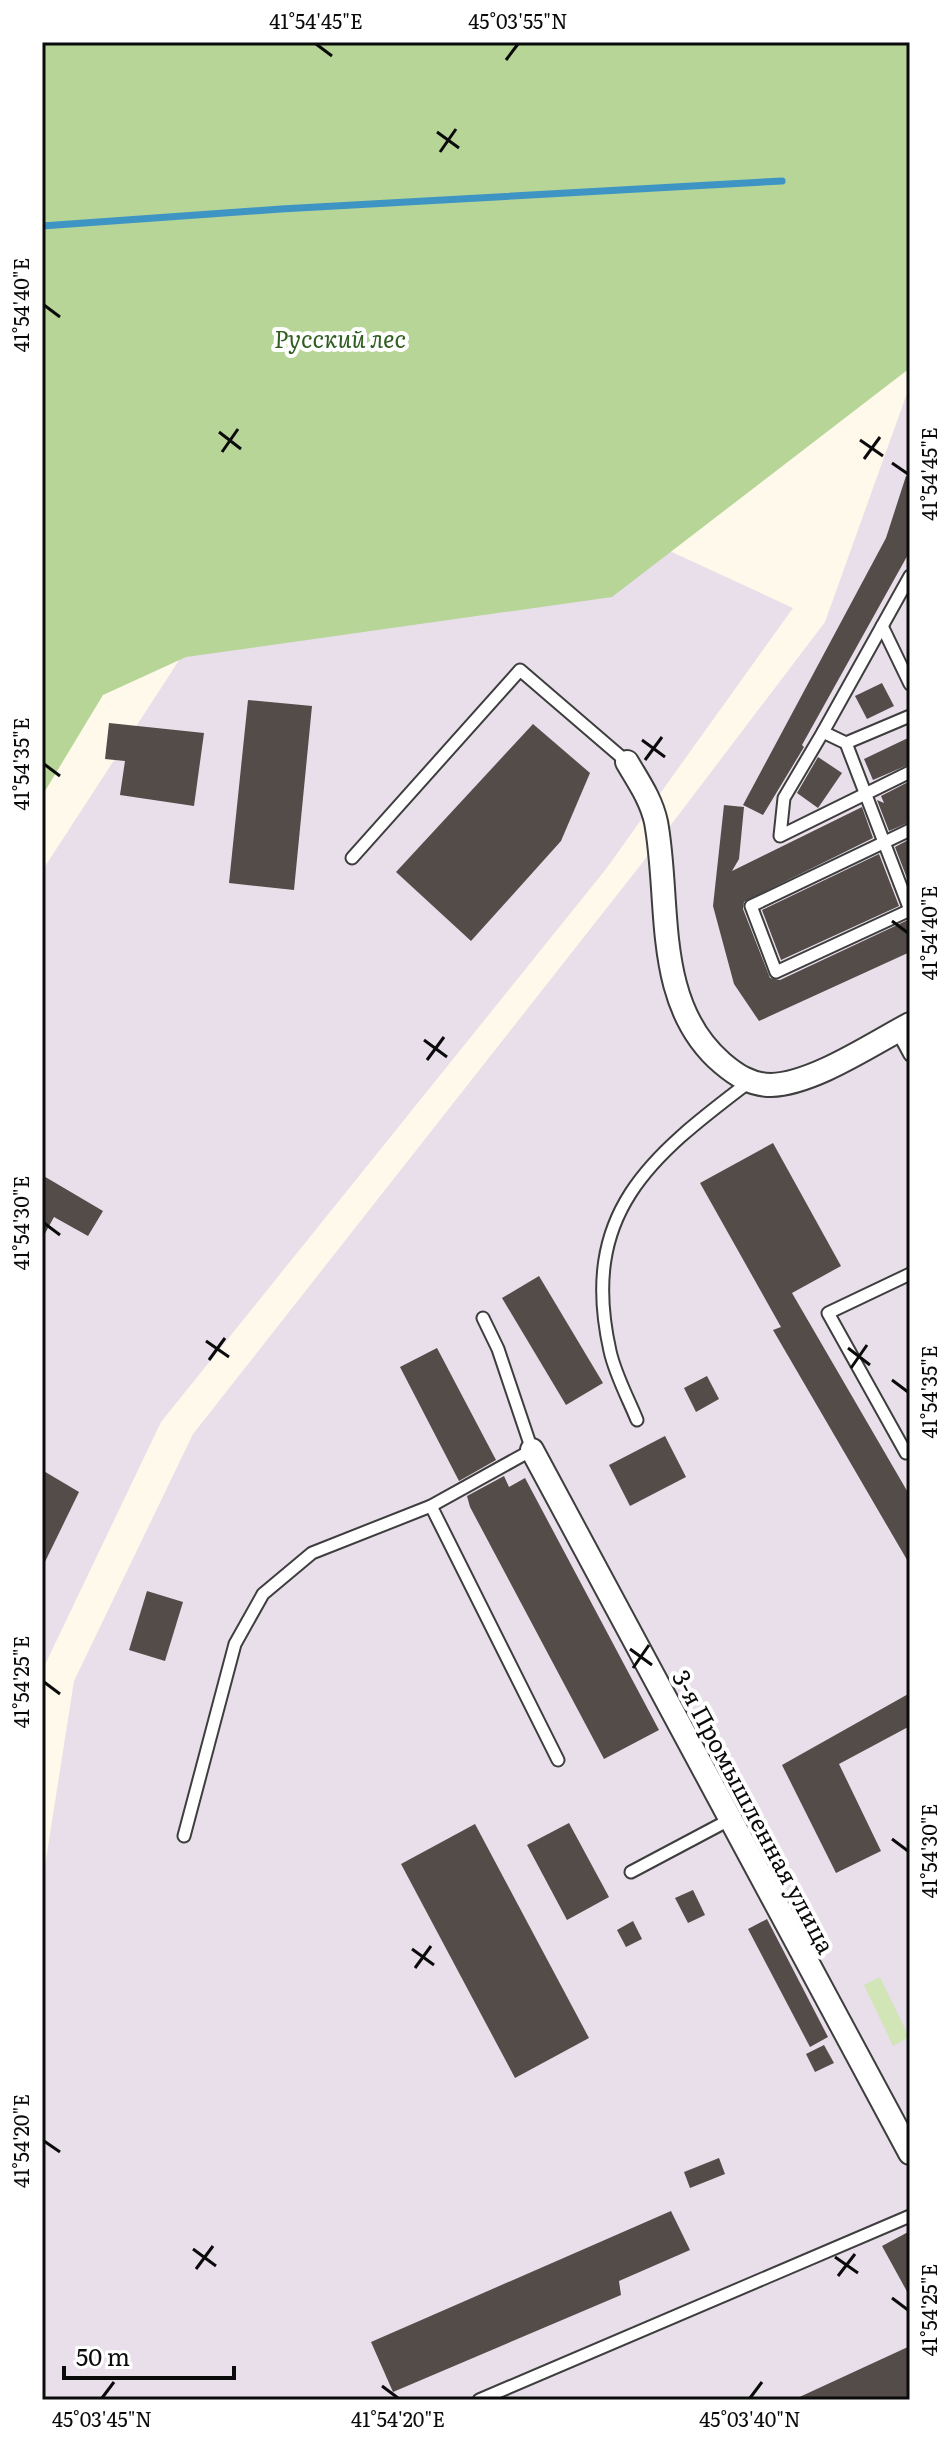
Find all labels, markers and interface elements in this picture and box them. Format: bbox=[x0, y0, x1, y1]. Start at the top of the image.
text: 41°54'45"E bbox=[269, 5, 363, 35]
text: 45°03'55"N bbox=[468, 5, 568, 35]
text: 41°54'40"E bbox=[5, 258, 35, 352]
park label: Русский лес bbox=[274, 320, 406, 355]
text: 41°54'45"E bbox=[913, 427, 943, 521]
text: 41°54'35"E bbox=[5, 718, 35, 810]
text: 41°54'40"E bbox=[913, 886, 943, 980]
text: 41°54'30"E bbox=[5, 1176, 35, 1270]
text: 41°54'35"E bbox=[913, 1346, 943, 1438]
text: 41°54'25"E bbox=[5, 1636, 35, 1728]
street label: 3-я Промышленная улица bbox=[665, 1663, 845, 1959]
text: 41°54'30"E bbox=[913, 1804, 943, 1898]
text: 41°54'20"E bbox=[5, 2094, 35, 2188]
text: 41°54'25"E bbox=[913, 2264, 943, 2356]
scale bar bbox=[64, 2330, 234, 2380]
text: 50 m bbox=[76, 2338, 130, 2373]
text: 45°03'45"N bbox=[52, 2403, 152, 2433]
text: 41°54'20"E bbox=[351, 2403, 445, 2433]
text: 45°03'40"N bbox=[699, 2403, 801, 2433]

